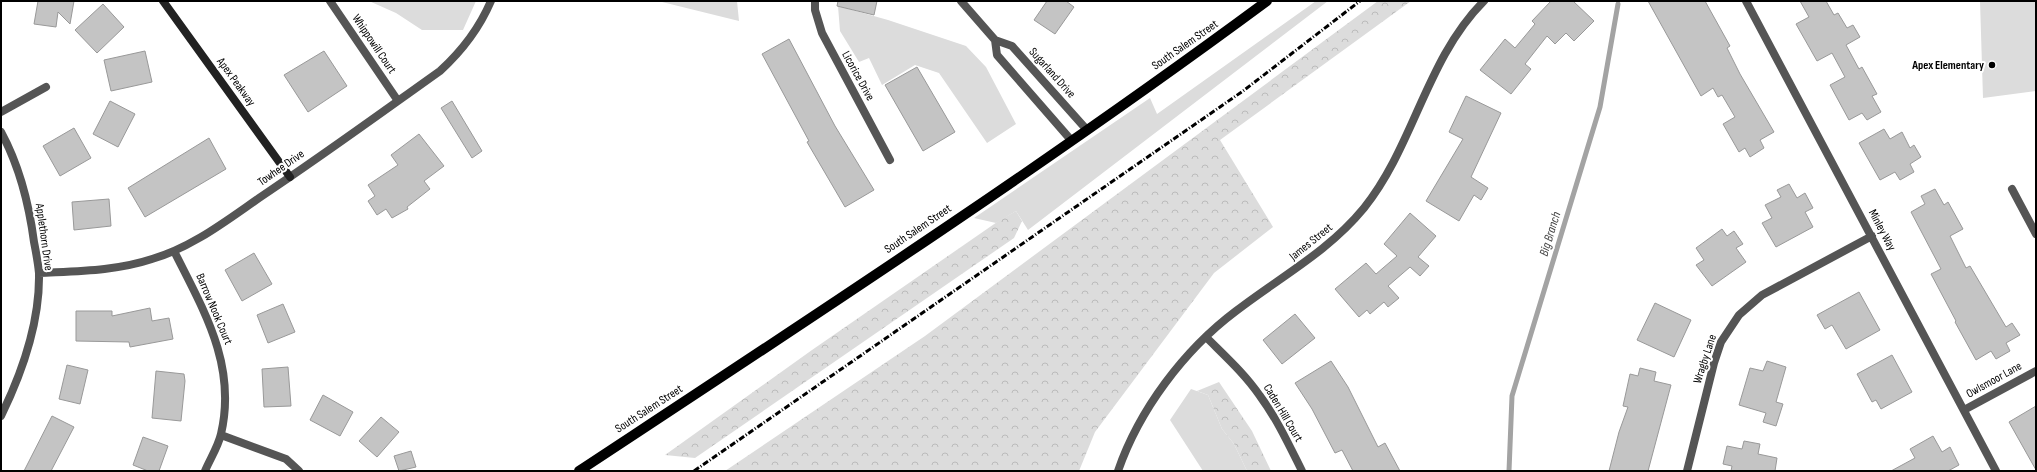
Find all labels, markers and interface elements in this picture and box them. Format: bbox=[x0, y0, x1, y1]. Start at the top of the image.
street label: Whippowill Court bbox=[349, 11, 400, 77]
street label: South Salem Street bbox=[1149, 16, 1221, 73]
street label: Sugarland Drive bbox=[1025, 45, 1079, 101]
street label: Licorice Drive bbox=[838, 49, 878, 104]
street label: Apex Peakway bbox=[213, 54, 259, 109]
place label: Apex Elementary bbox=[1911, 58, 1984, 73]
marker: Apex Elementary bbox=[1987, 60, 1997, 70]
street label: Towhee Drive bbox=[255, 146, 307, 189]
street label: South Salem Street bbox=[882, 201, 955, 257]
street label: Applethorn Drive bbox=[32, 202, 56, 272]
street label: Minley Way bbox=[1865, 207, 1899, 254]
water label: Big Branch bbox=[1536, 209, 1564, 258]
street label: James Street bbox=[1286, 220, 1336, 265]
street label: Barrow Nook Court bbox=[192, 271, 236, 347]
street label: Wragby Lane bbox=[1690, 332, 1720, 385]
street label: Owlsmoor Lane bbox=[1964, 359, 2025, 401]
street label: South Salem Street bbox=[612, 381, 686, 436]
street label: Caden Hill Court bbox=[1260, 381, 1306, 445]

